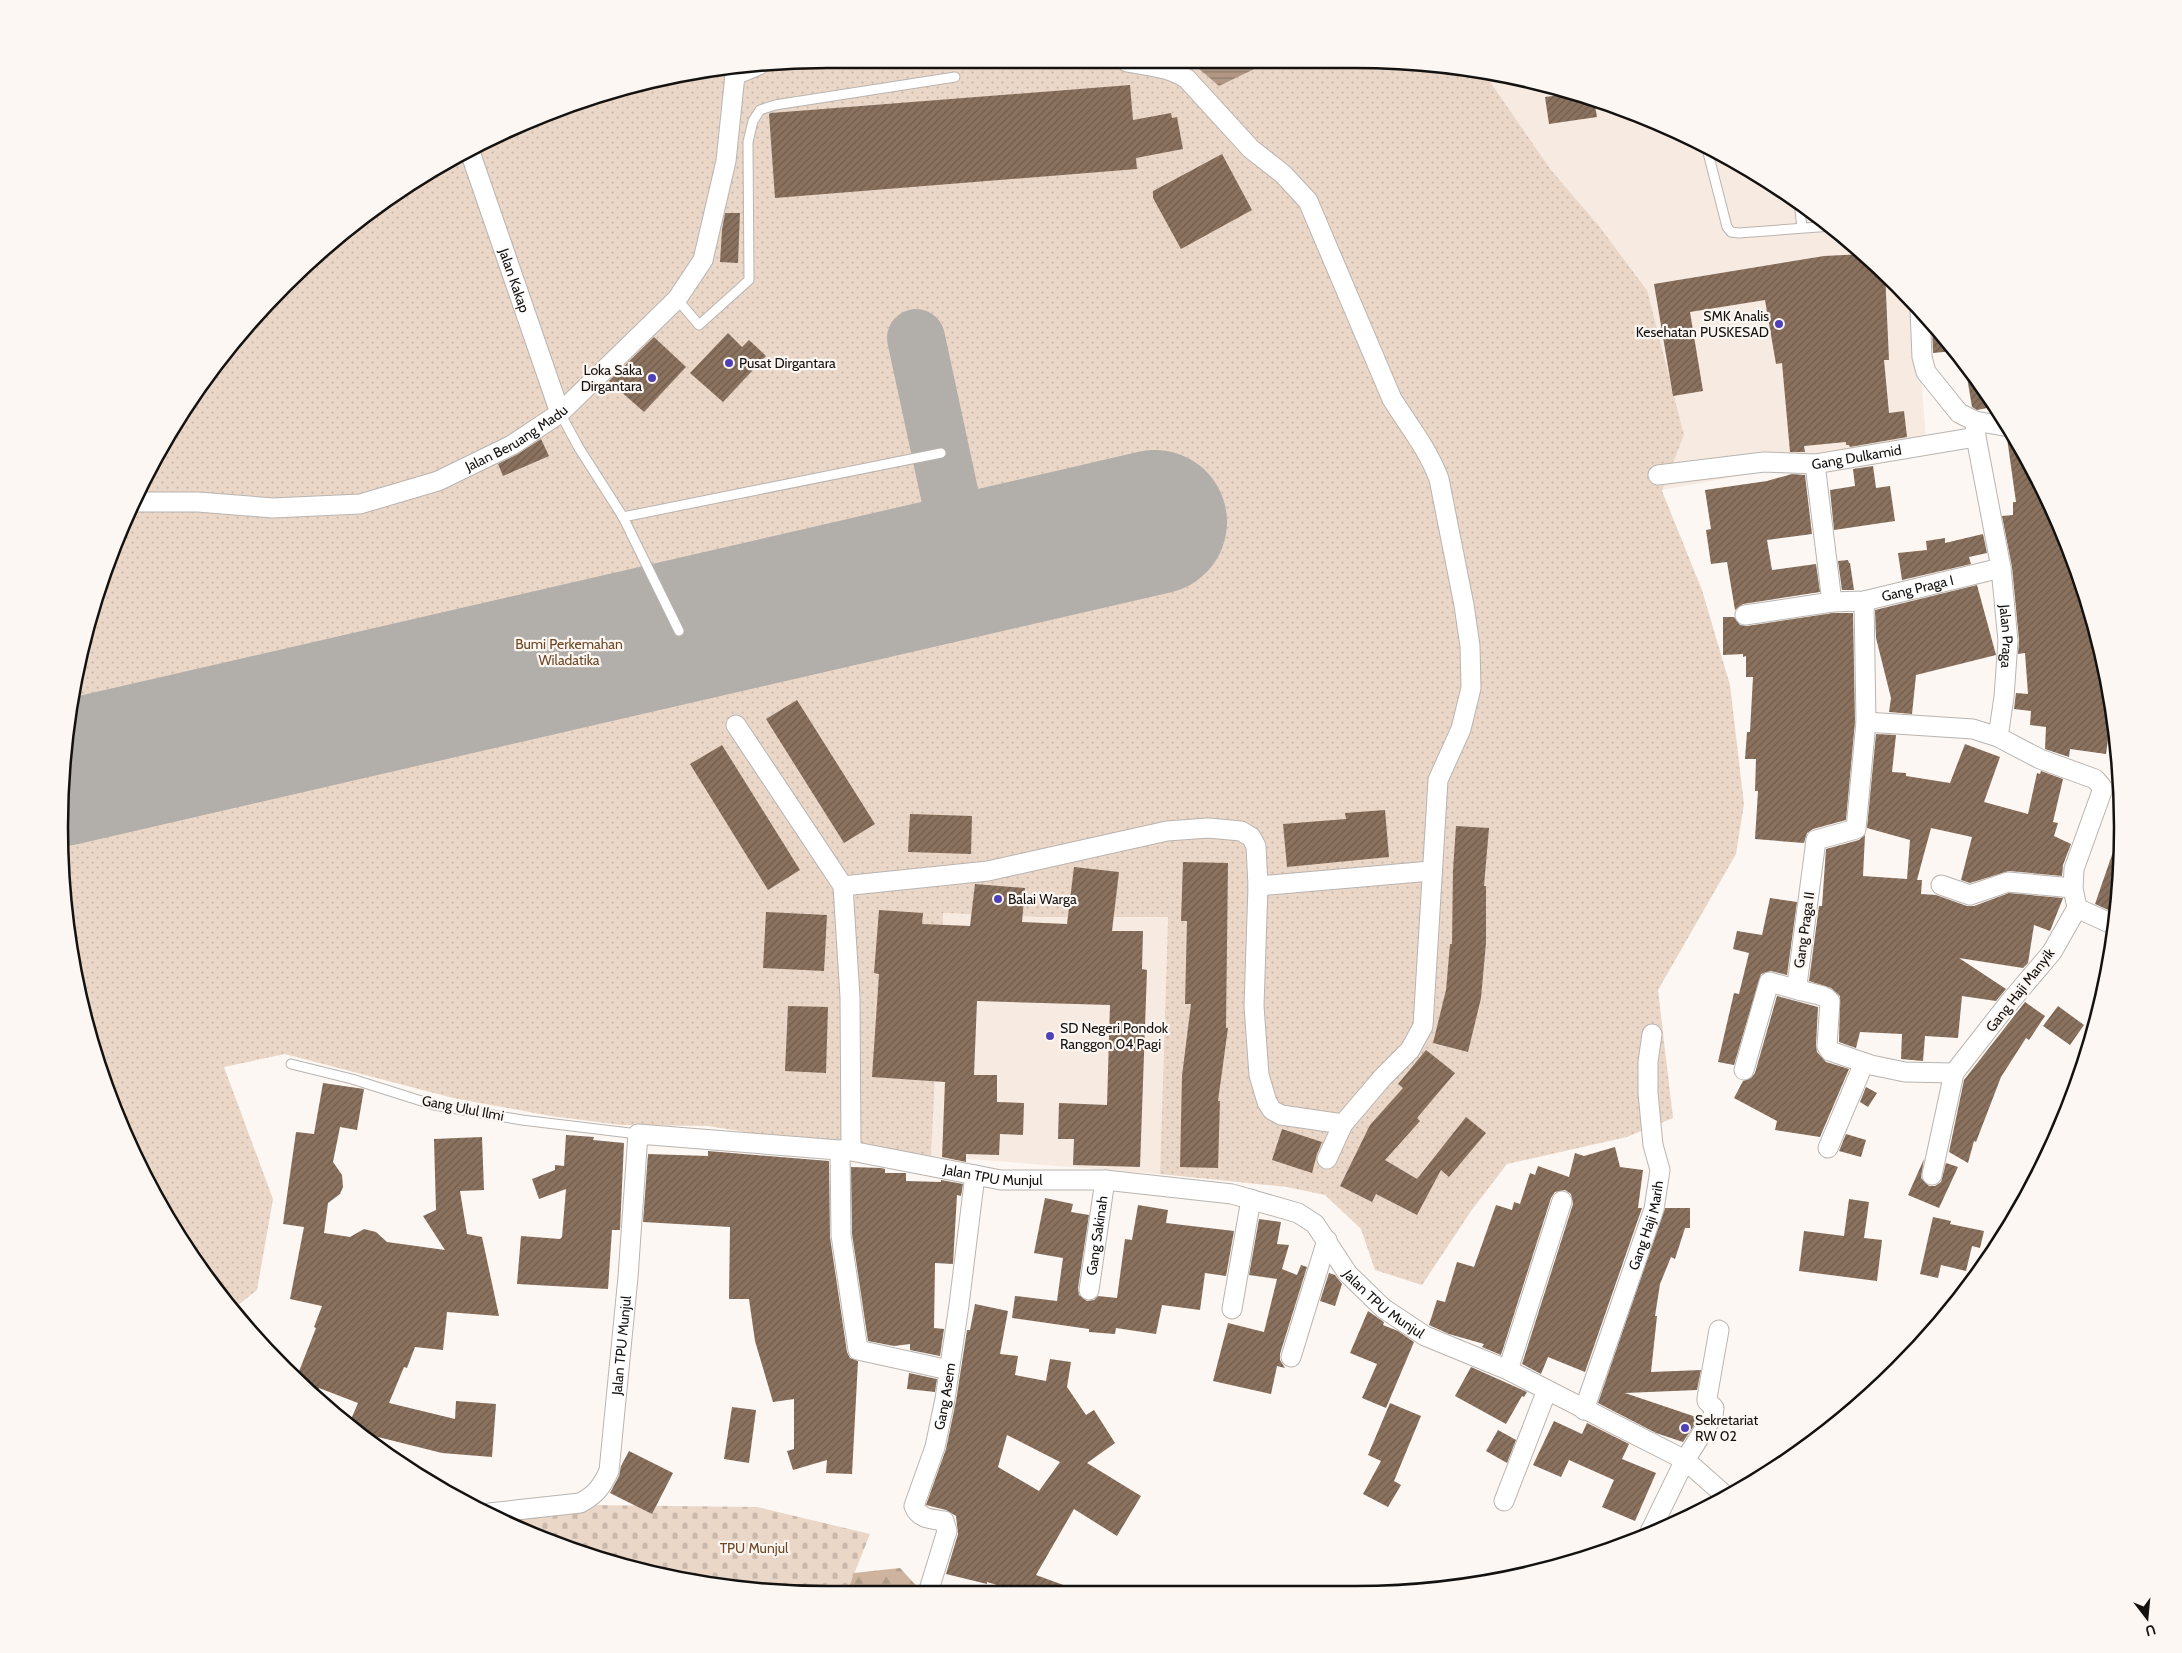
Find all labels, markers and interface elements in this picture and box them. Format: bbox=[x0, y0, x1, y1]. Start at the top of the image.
street label: Jalan Kakap bbox=[495, 245, 534, 315]
place label: SMK Analis Kesehatan PUSKESAD bbox=[1636, 307, 1769, 341]
marker: SMK Analis Kesehatan PUSKESAD bbox=[1773, 318, 1785, 330]
place label: Pusat Dirgantara bbox=[739, 354, 836, 372]
marker: Pusat Dirgantara bbox=[723, 357, 735, 369]
place label: Loka Saka Dirgantara bbox=[581, 361, 642, 395]
marker: Loka Saka Dirgantara bbox=[646, 372, 658, 384]
street label: Jalan Beruang Madu bbox=[461, 401, 572, 476]
street label: Gang Dulkamid bbox=[1810, 441, 1903, 473]
street label: Gang Praga I bbox=[1880, 571, 1955, 605]
street label: Jalan Praga bbox=[1995, 603, 2017, 669]
park label: Bumi Perkemahan Wiladatika bbox=[515, 635, 623, 669]
place label: Balai Warga bbox=[1008, 890, 1077, 908]
street label: Gang Praga II bbox=[1790, 891, 1818, 969]
marker: Balai Warga bbox=[992, 893, 1004, 905]
street label: Gang Haji Manyik bbox=[1982, 944, 2059, 1036]
place label: SD Negeri Pondok Ranggon 04 Pagi bbox=[1060, 1019, 1169, 1053]
marker: SD Negeri Pondok Ranggon 04 Pagi bbox=[1044, 1030, 1056, 1042]
street label: Gang Ulul Ilmi bbox=[420, 1091, 506, 1125]
street label: Jalan TPU Munjul bbox=[941, 1160, 1043, 1189]
street label: Gang Haji Marih bbox=[1624, 1179, 1667, 1273]
street label: Gang Sakinah bbox=[1082, 1194, 1112, 1277]
street label: Jalan TPU Munjul bbox=[1338, 1266, 1429, 1343]
street label: Jalan TPU Munjul bbox=[607, 1294, 635, 1397]
street label: Gang Asem bbox=[930, 1362, 959, 1432]
place label: Sekretariat RW 02 bbox=[1695, 1411, 1758, 1445]
marker: Sekretariat RW 02 bbox=[1679, 1422, 1691, 1434]
park label: TPU Munjul bbox=[720, 1539, 789, 1557]
north arrow bbox=[2122, 1593, 2172, 1643]
text: U bbox=[2143, 1620, 2158, 1641]

